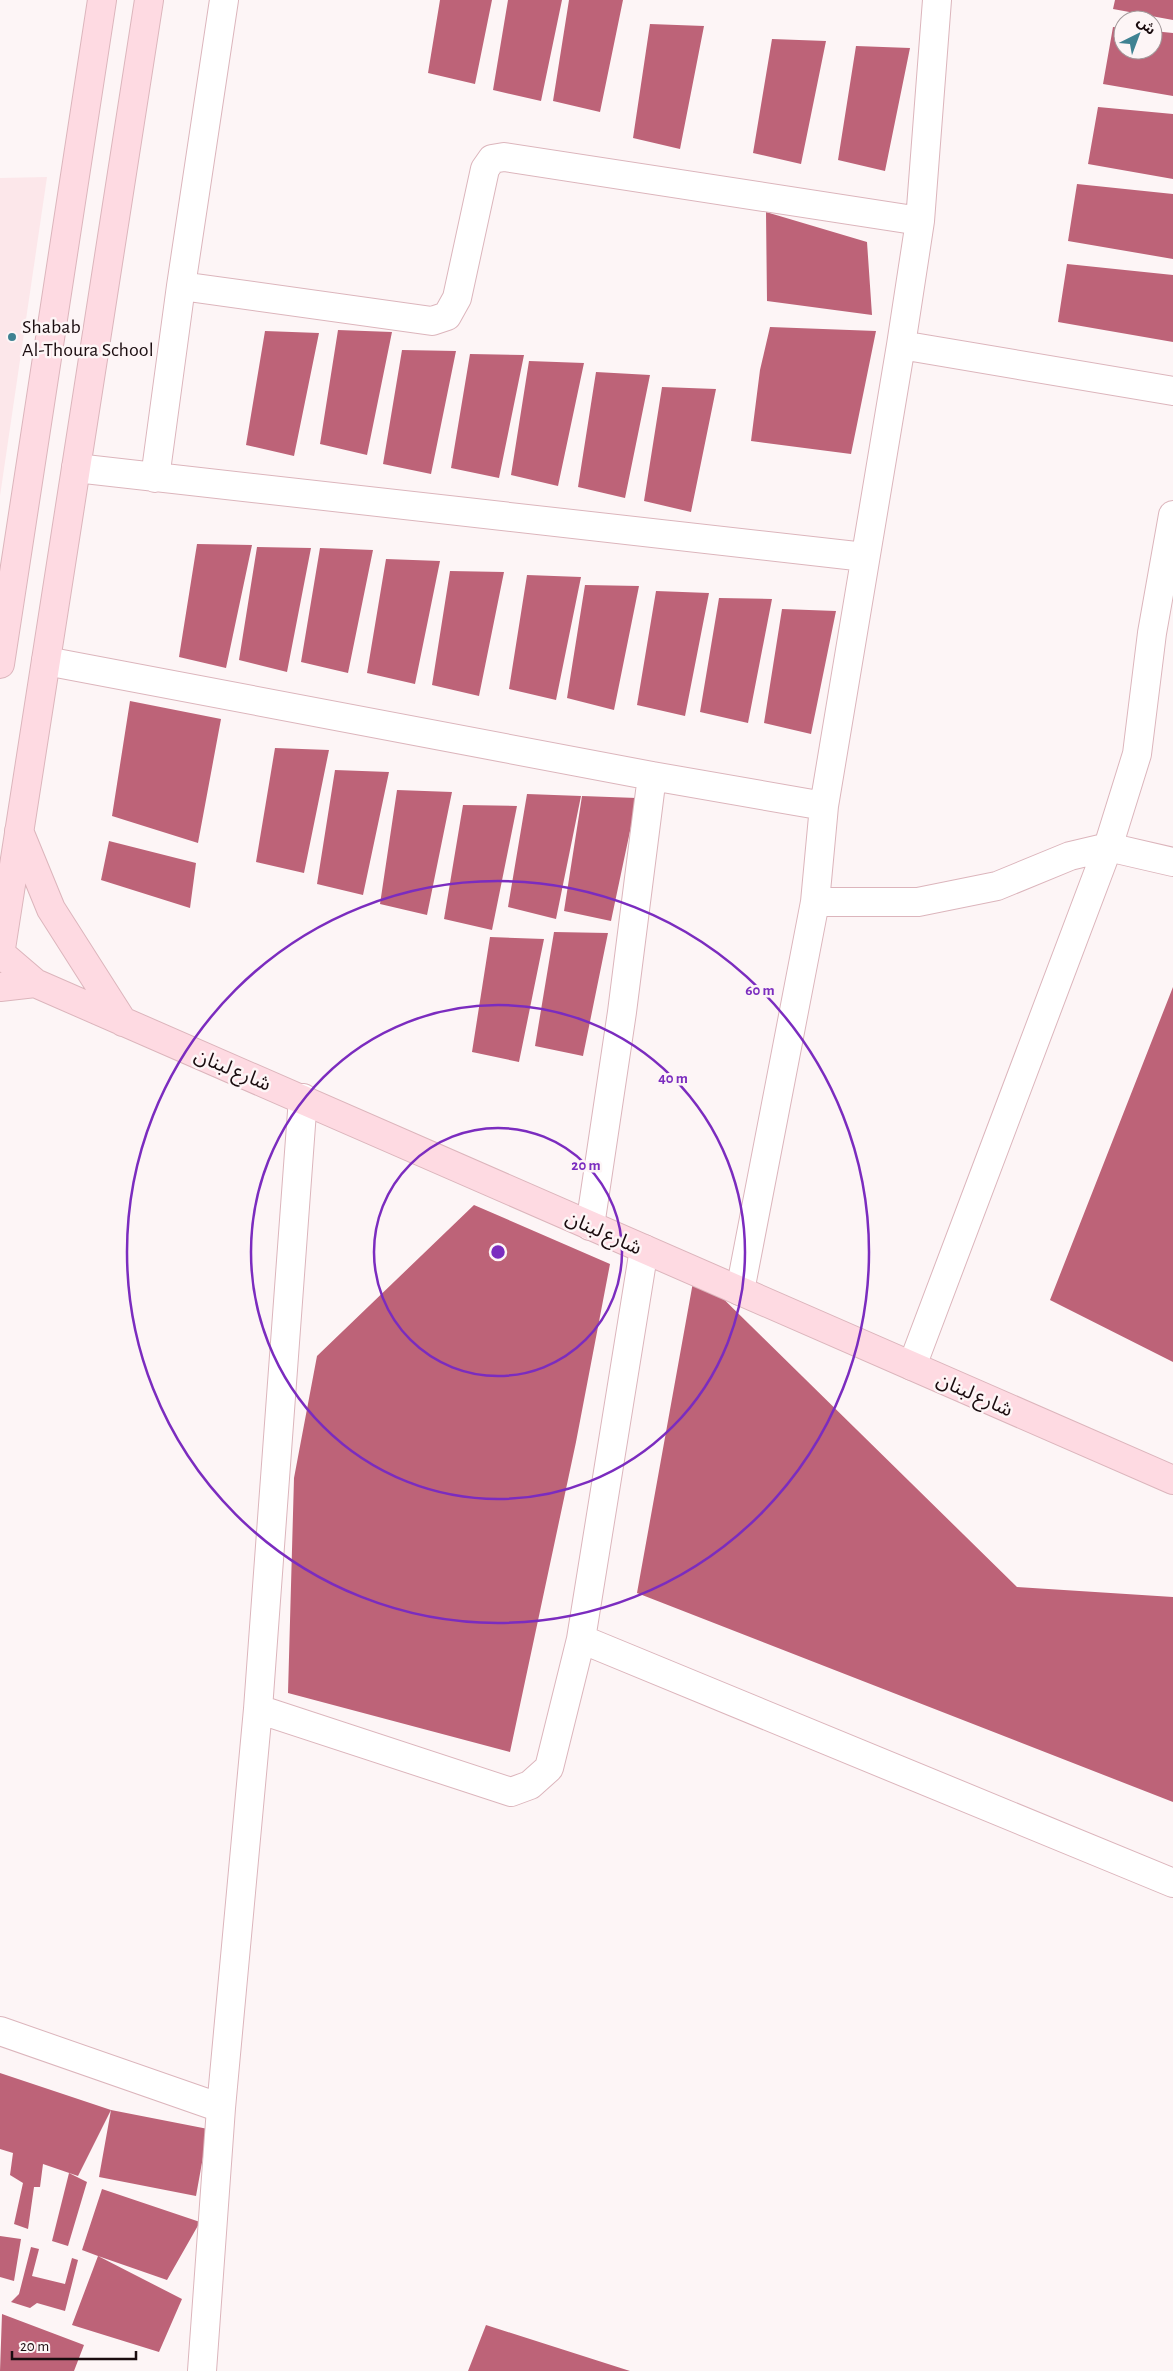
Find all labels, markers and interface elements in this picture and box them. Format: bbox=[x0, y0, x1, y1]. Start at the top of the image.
north arrow bbox=[1113, 10, 1163, 60]
text: ش bbox=[1134, 14, 1158, 38]
place label: Shabab Al-Thoura School bbox=[22, 317, 154, 360]
marker: Shabab Al-Thoura School bbox=[6, 331, 18, 343]
text: 60 m bbox=[745, 983, 775, 998]
street label: شارع لبنان bbox=[190, 1045, 274, 1099]
text: 40 m bbox=[658, 1071, 688, 1086]
text: 20 m bbox=[571, 1158, 601, 1173]
street label: شارع لبنان bbox=[561, 1207, 645, 1262]
centre of rings bbox=[489, 1243, 507, 1261]
street label: شارع لبنان bbox=[932, 1369, 1016, 1424]
scale bar bbox=[12, 2328, 136, 2360]
text: 20 m bbox=[20, 2339, 49, 2354]

